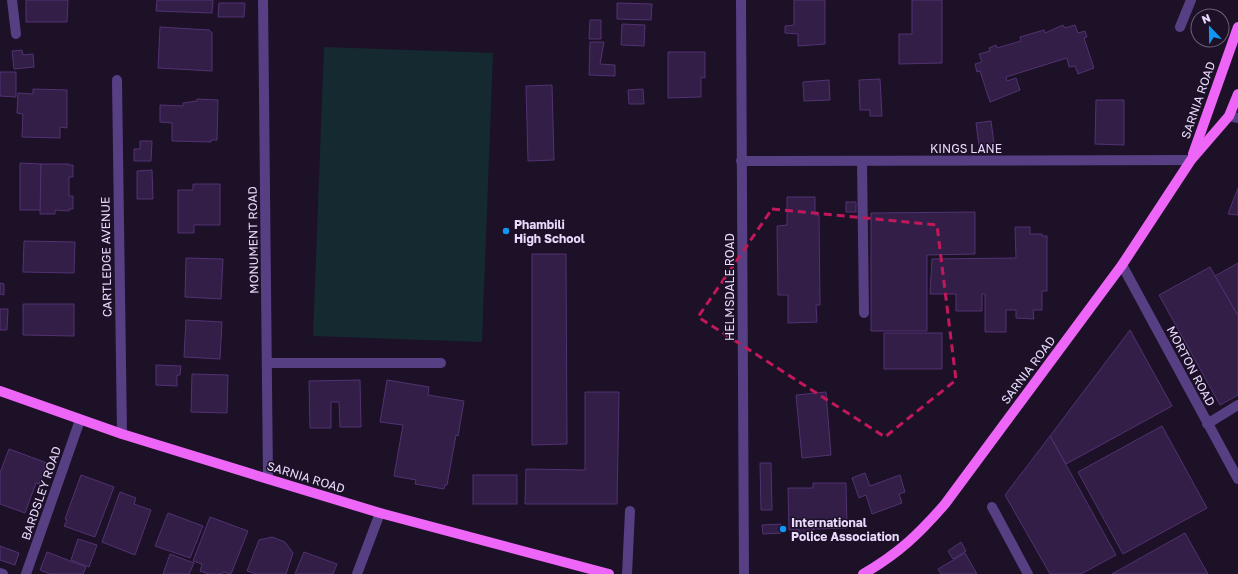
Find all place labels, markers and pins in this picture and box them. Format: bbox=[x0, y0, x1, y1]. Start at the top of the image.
place label: Phambili High School bbox=[514, 217, 585, 246]
marker: Phambili High School bbox=[501, 226, 511, 236]
place label: International Police Association bbox=[791, 515, 899, 544]
marker: International Police Association bbox=[778, 524, 788, 534]

